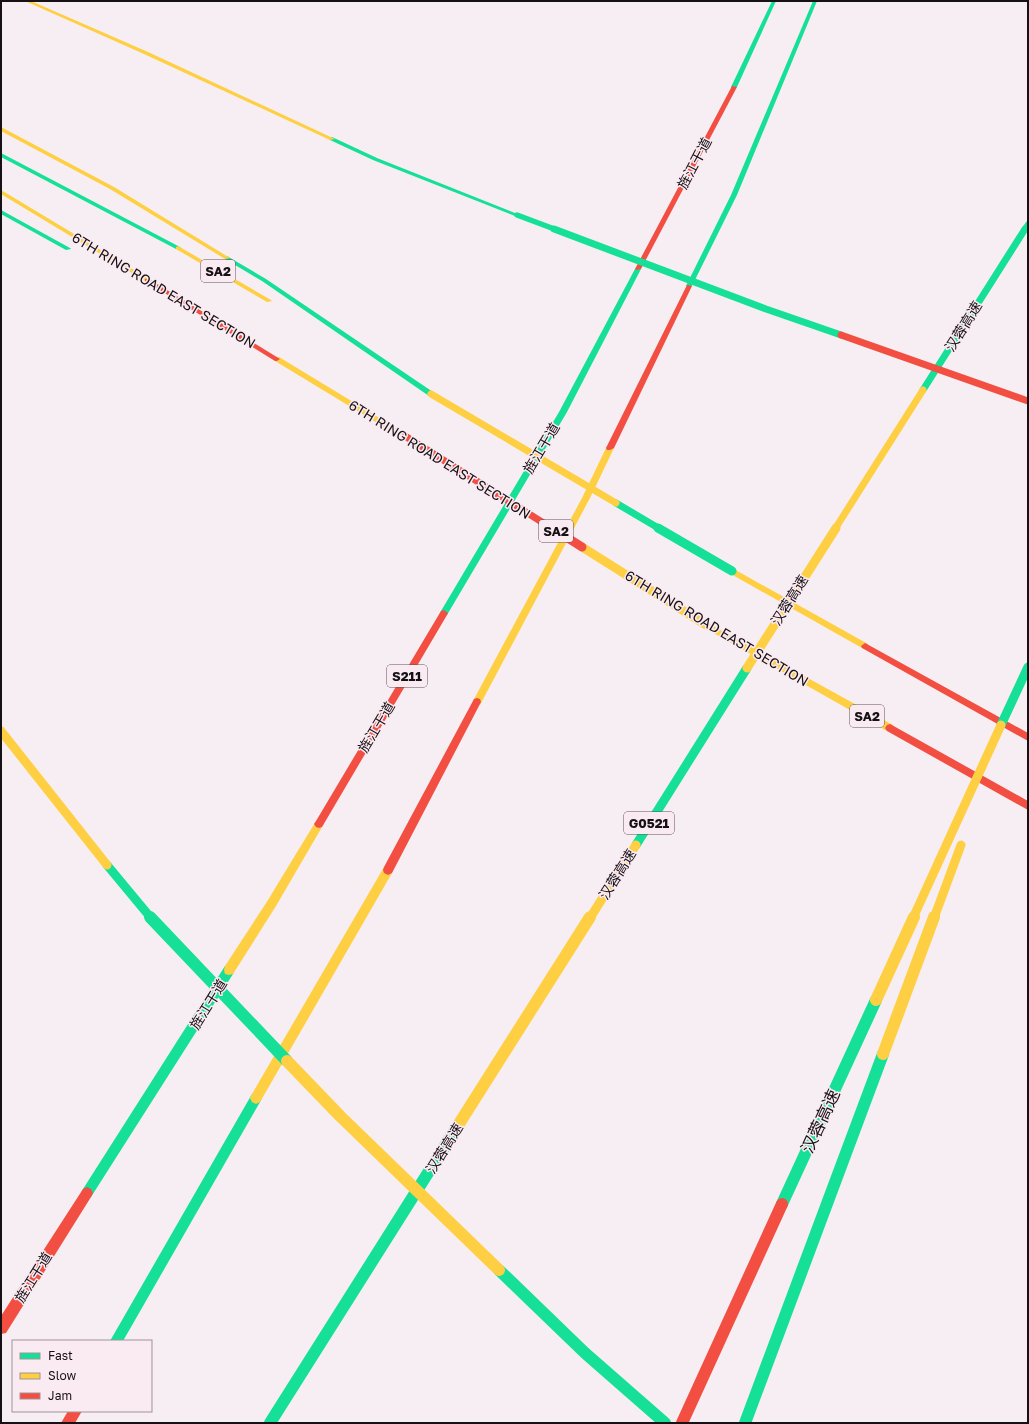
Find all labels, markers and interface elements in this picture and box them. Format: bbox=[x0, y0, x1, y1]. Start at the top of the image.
street label: 旌江干道 bbox=[673, 134, 715, 192]
street label: 6TH RING ROAD EAST SECTION bbox=[69, 228, 259, 352]
road number: SA2 bbox=[201, 260, 235, 282]
street label: 汉蓉高速 bbox=[941, 298, 985, 354]
street label: 6TH RING ROAD EAST SECTION bbox=[346, 396, 534, 522]
street label: 旌江干道 bbox=[519, 420, 563, 476]
road number: SA2 bbox=[539, 520, 573, 542]
street label: 6TH RING ROAD EAST SECTION bbox=[622, 566, 812, 690]
street label: 汉蓉高速 bbox=[767, 572, 811, 628]
road number: S211 bbox=[387, 665, 427, 687]
street label: 旌江干道 bbox=[354, 699, 398, 755]
road number: SA2 bbox=[850, 705, 884, 727]
road number: G0521 bbox=[624, 812, 674, 834]
street label: 汉蓉高速 bbox=[595, 846, 639, 902]
street label: 旌江干道 bbox=[186, 976, 230, 1032]
street label: 汉蓉高速 bbox=[796, 1086, 844, 1156]
street label: 汉蓉高速 bbox=[422, 1120, 466, 1176]
street label: 旌江干道 bbox=[11, 1249, 55, 1305]
legend bbox=[12, 1340, 152, 1412]
text: Fast bbox=[48, 1348, 73, 1363]
text: Slow bbox=[48, 1368, 76, 1383]
text: Jam bbox=[48, 1388, 72, 1403]

